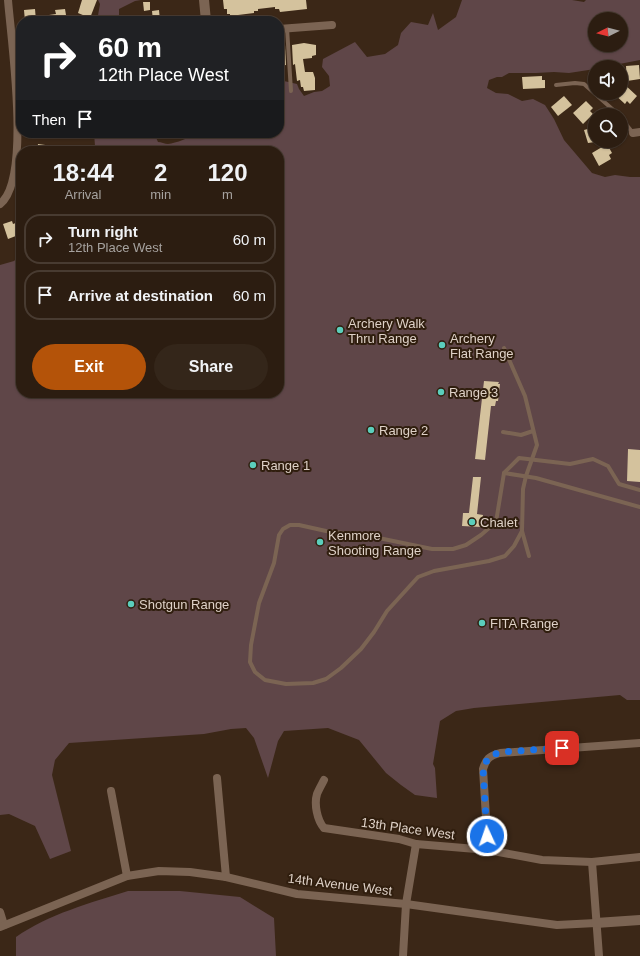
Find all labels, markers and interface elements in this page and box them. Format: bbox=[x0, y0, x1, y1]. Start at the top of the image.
north arrow bbox=[588, 12, 628, 52]
map controls bbox=[588, 12, 628, 148]
icon: right bbox=[32, 32, 84, 84]
text: 60 m bbox=[98, 32, 162, 63]
button: sound bbox=[588, 60, 628, 100]
text: 12th Place West bbox=[98, 65, 229, 85]
icon: arrive bbox=[74, 108, 96, 130]
button: search bbox=[588, 108, 628, 148]
text: Then bbox=[32, 111, 66, 128]
text: 18:44 bbox=[52, 159, 114, 186]
text: 2 bbox=[154, 159, 167, 186]
text: 120 bbox=[208, 159, 248, 186]
text: Arrival bbox=[65, 187, 102, 202]
text: min bbox=[150, 187, 171, 202]
text: m bbox=[222, 187, 233, 202]
text: Turn right bbox=[68, 223, 138, 240]
icon: right bbox=[34, 228, 56, 250]
text: 60 m bbox=[233, 231, 266, 248]
text: 12th Place West bbox=[68, 240, 162, 255]
icon: arrive bbox=[34, 284, 56, 306]
text: Arrive at destination bbox=[68, 287, 213, 304]
text: 60 m bbox=[233, 287, 266, 304]
place label: Archery Walk Thru Range bbox=[348, 316, 425, 346]
marker: Archery Walk Thru Range bbox=[335, 325, 345, 335]
place label: Archery Flat Range bbox=[450, 331, 514, 361]
marker: Archery Flat Range bbox=[437, 340, 447, 350]
button: Exit bbox=[32, 344, 146, 390]
button: Share bbox=[154, 344, 268, 390]
place label: Range 3 bbox=[449, 385, 498, 400]
marker: Range 3 bbox=[436, 387, 446, 397]
place label: Range 2 bbox=[379, 423, 428, 438]
marker: Range 2 bbox=[366, 425, 376, 435]
place label: Range 1 bbox=[261, 458, 310, 473]
marker: Range 1 bbox=[248, 460, 258, 470]
place label: Chalet bbox=[480, 515, 518, 530]
marker: Chalet bbox=[467, 517, 477, 527]
place label: Kenmore Shooting Range bbox=[328, 528, 421, 558]
marker: Kenmore Shooting Range bbox=[315, 537, 325, 547]
place label: Shotgun Range bbox=[139, 597, 229, 612]
marker: Shotgun Range bbox=[126, 599, 136, 609]
place label: FITA Range bbox=[490, 616, 558, 631]
marker: FITA Range bbox=[477, 618, 487, 628]
pin bbox=[545, 731, 579, 765]
icon: arrive bbox=[551, 737, 573, 759]
street label: 13th Place West bbox=[360, 814, 456, 843]
position arrow bbox=[466, 815, 508, 857]
street label: 14th Avenue West bbox=[287, 871, 393, 898]

